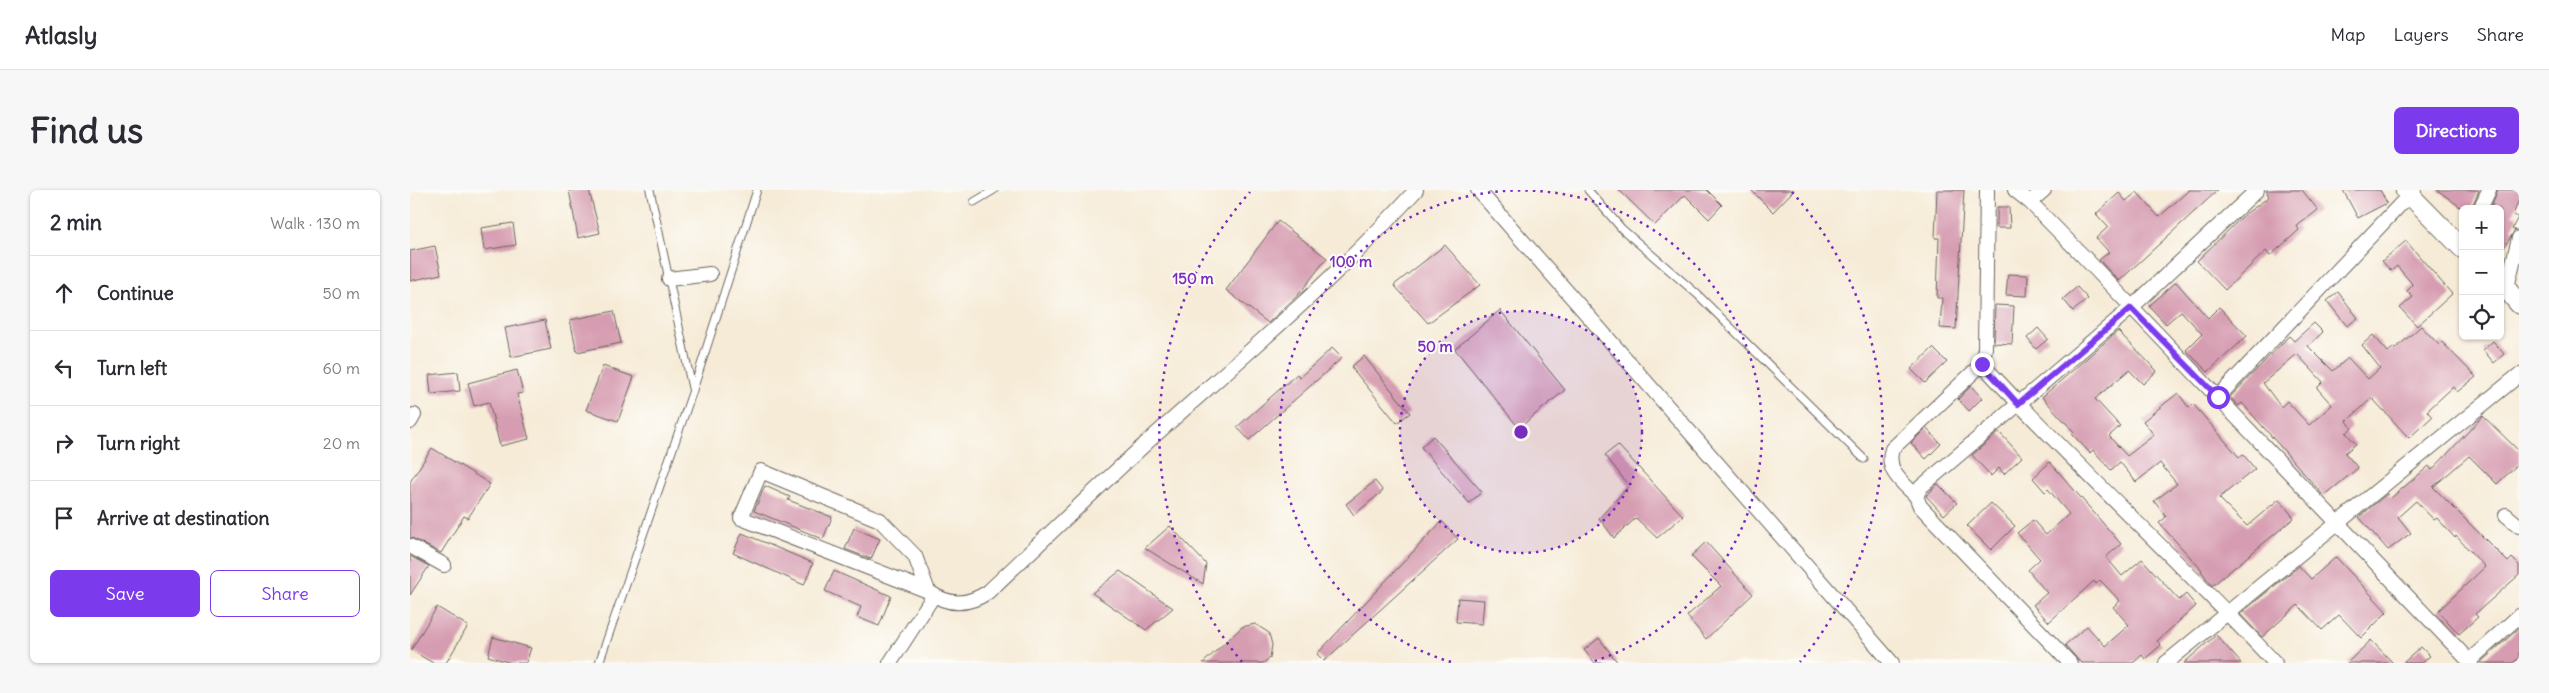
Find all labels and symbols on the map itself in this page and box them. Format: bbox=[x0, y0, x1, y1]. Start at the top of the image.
text: 100 m bbox=[1330, 252, 1372, 271]
text: 150 m bbox=[1172, 269, 1214, 288]
text: 50 m bbox=[1417, 337, 1453, 356]
route end bbox=[1971, 353, 1994, 376]
route start bbox=[2207, 386, 2230, 409]
centre of rings bbox=[1512, 423, 1530, 441]

